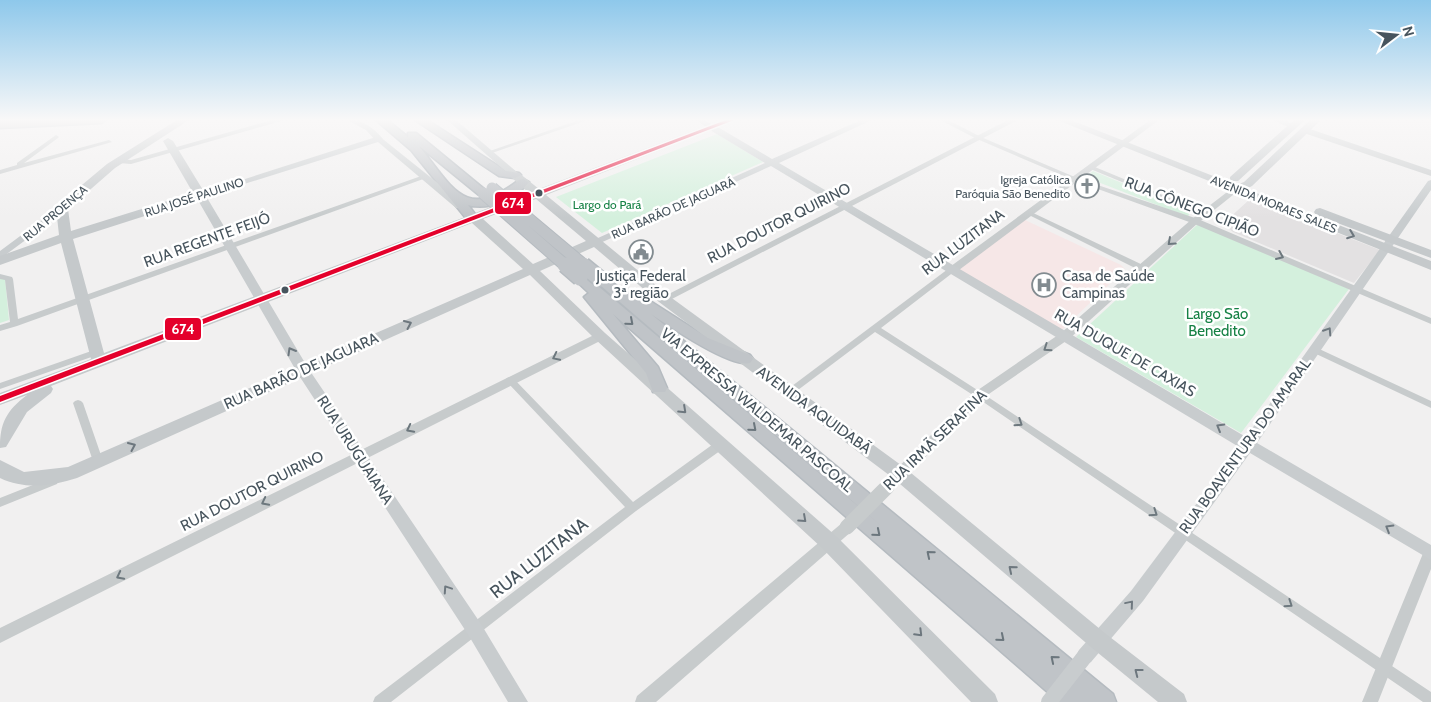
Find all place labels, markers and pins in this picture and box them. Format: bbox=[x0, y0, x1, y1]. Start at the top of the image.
place label: Igreja Católica Paróquia São Benedito bbox=[955, 172, 1070, 201]
church icon: Igreja Católica Paróquia São Benedito bbox=[1074, 173, 1100, 199]
unlabelled marker bbox=[534, 188, 544, 198]
public building icon: Justiça Federal 3ª região bbox=[628, 239, 654, 265]
place label: Justiça Federal 3ª região bbox=[595, 267, 686, 302]
place label: Casa de Saúde Campinas bbox=[1062, 267, 1155, 302]
hospital icon: Casa de Saúde Campinas bbox=[1031, 272, 1057, 298]
unlabelled marker bbox=[280, 285, 290, 295]

